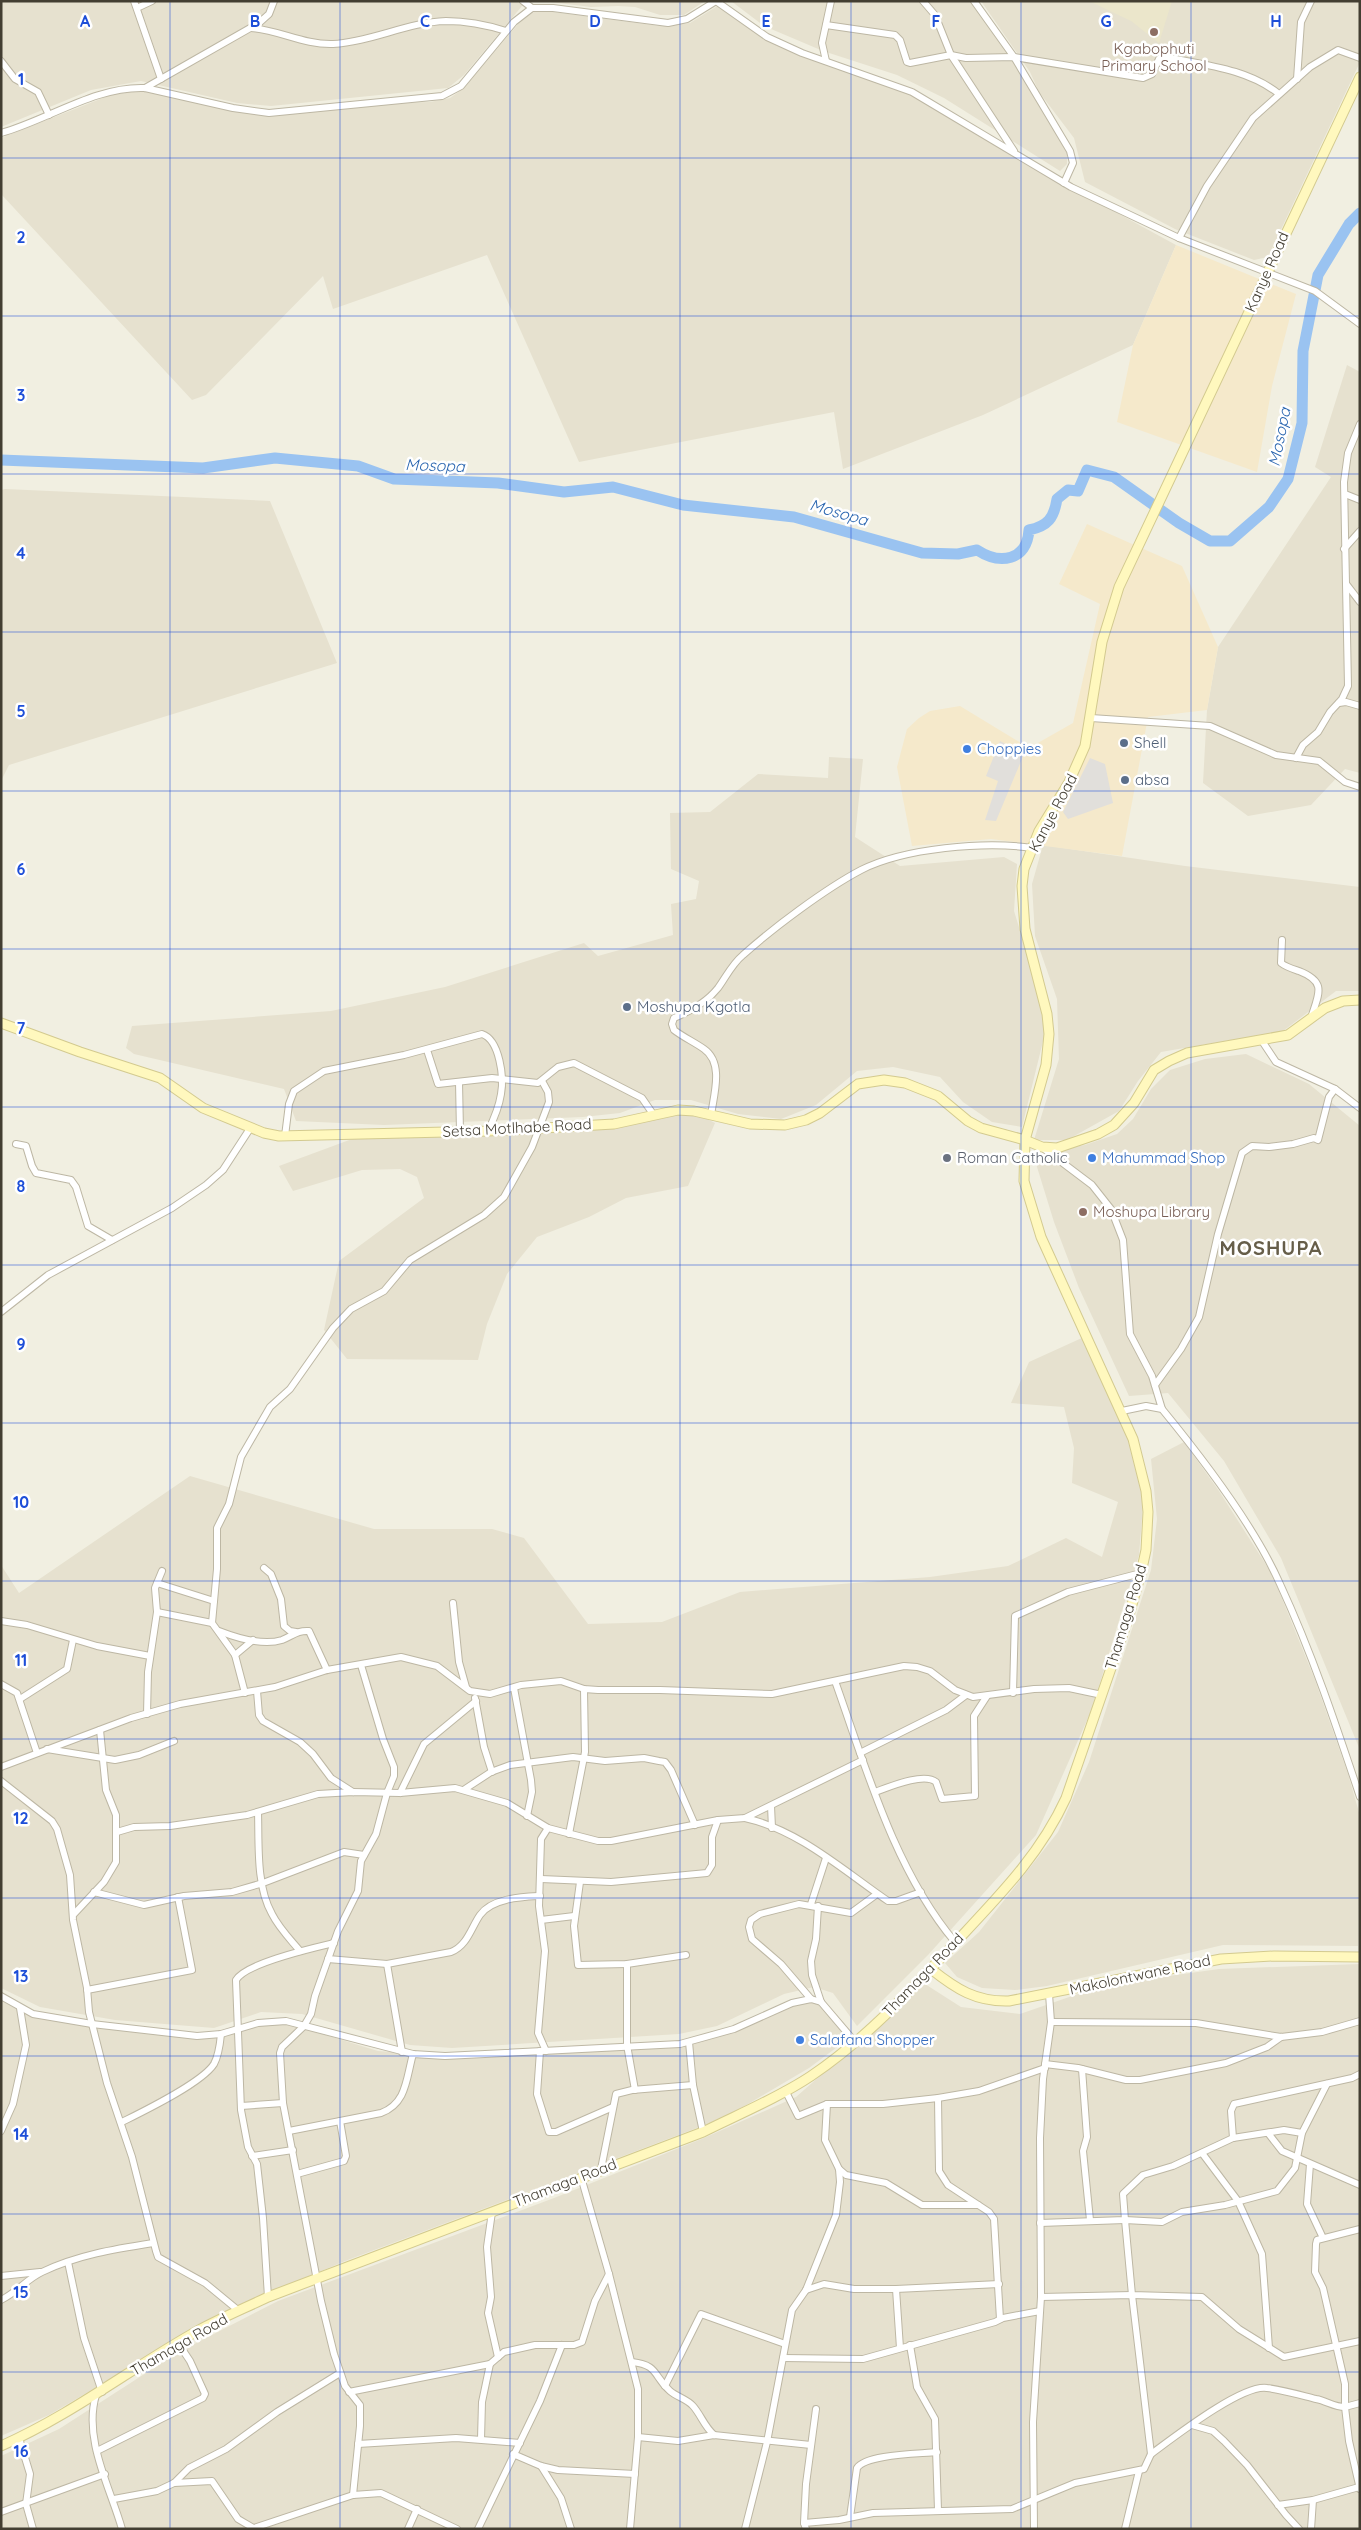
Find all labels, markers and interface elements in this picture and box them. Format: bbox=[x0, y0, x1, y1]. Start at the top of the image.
text: A bbox=[80, 11, 91, 31]
text: B bbox=[250, 11, 260, 31]
text: C bbox=[420, 11, 430, 31]
text: D bbox=[589, 11, 601, 31]
text: E bbox=[761, 11, 771, 31]
text: F bbox=[932, 11, 941, 31]
text: G bbox=[1100, 11, 1112, 31]
text: H bbox=[1270, 11, 1282, 31]
marker: Kgabophuti Primary School bbox=[1148, 26, 1160, 38]
place label: Kgabophuti Primary School bbox=[1101, 39, 1207, 75]
text: 1 bbox=[18, 69, 24, 89]
text: 2 bbox=[16, 227, 26, 247]
street label: Kanye Road bbox=[1240, 229, 1293, 315]
text: 3 bbox=[17, 385, 25, 405]
water label: Mosopa bbox=[1264, 405, 1295, 468]
water label: Mosopa bbox=[405, 454, 466, 476]
water label: Mosopa bbox=[808, 494, 872, 530]
text: 4 bbox=[16, 543, 26, 563]
text: 5 bbox=[16, 701, 26, 721]
place label: Shell bbox=[1134, 733, 1166, 752]
marker: Shell bbox=[1118, 737, 1130, 749]
place label: Choppies bbox=[977, 739, 1041, 758]
marker: Choppies bbox=[961, 743, 973, 755]
street label: Kanye Road bbox=[1024, 770, 1081, 855]
place label: absa bbox=[1135, 770, 1169, 789]
marker: absa bbox=[1119, 774, 1131, 786]
text: 6 bbox=[17, 859, 26, 879]
place label: Moshupa Kgotla bbox=[637, 997, 751, 1016]
marker: Moshupa Kgotla bbox=[621, 1001, 633, 1013]
text: 7 bbox=[17, 1018, 26, 1038]
street label: Setsa Motlhabe Road bbox=[442, 1114, 592, 1141]
place label: Roman Catholic bbox=[957, 1148, 1068, 1167]
place label: Mahummad Shop bbox=[1102, 1148, 1225, 1167]
marker: Roman Catholic bbox=[941, 1152, 953, 1164]
marker: Mahummad Shop bbox=[1086, 1152, 1098, 1164]
text: 8 bbox=[17, 1176, 26, 1196]
place label: Moshupa Library bbox=[1093, 1202, 1210, 1221]
marker: Moshupa Library bbox=[1077, 1206, 1089, 1218]
district label: MOSHUPA bbox=[1219, 1235, 1323, 1260]
text: 9 bbox=[16, 1334, 26, 1354]
text: 10 bbox=[13, 1492, 29, 1512]
street label: Thamaga Road bbox=[1100, 1562, 1151, 1672]
text: 11 bbox=[15, 1650, 27, 1670]
text: 12 bbox=[13, 1808, 29, 1828]
street label: Thamaga Road bbox=[878, 1929, 967, 2021]
street label: Makolontwane Road bbox=[1068, 1950, 1212, 1999]
text: 13 bbox=[14, 1966, 28, 1986]
place label: Salafana Shopper bbox=[810, 2030, 935, 2049]
marker: Salafana Shopper bbox=[794, 2034, 806, 2046]
text: 14 bbox=[13, 2124, 29, 2144]
street label: Thamaga Road bbox=[510, 2154, 619, 2211]
text: 15 bbox=[13, 2282, 29, 2302]
street label: Thamaga Road bbox=[127, 2309, 231, 2380]
text: 16 bbox=[13, 2441, 29, 2461]

